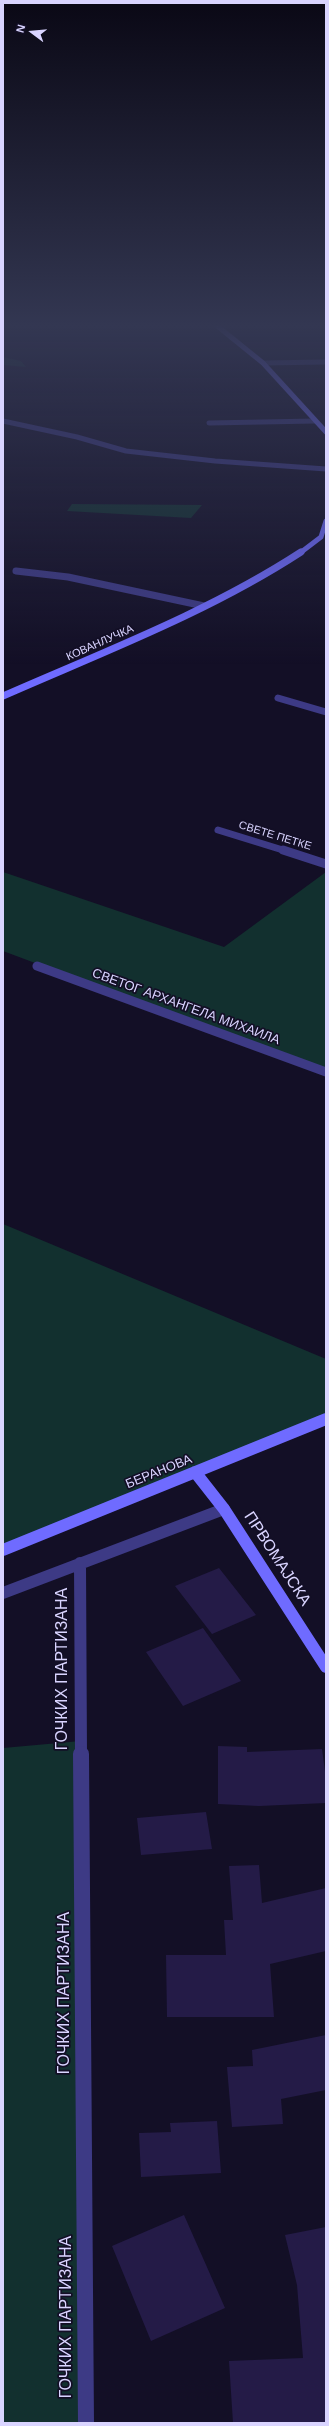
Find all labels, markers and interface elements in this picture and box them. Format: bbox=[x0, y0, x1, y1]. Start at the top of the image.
north arrow bbox=[12, 12, 52, 52]
text: N bbox=[14, 23, 27, 34]
street label: КОВАНЛУЧКА bbox=[64, 622, 136, 664]
street label: СВЕТЕ ПЕТКЕ bbox=[237, 819, 313, 853]
street label: СВЕТОГ АРХАНГЕЛА МИХАИЛА bbox=[90, 966, 282, 1048]
street label: БЕРАНОВА bbox=[124, 1452, 194, 1492]
street label: ПРВОМАЈСКА bbox=[239, 1508, 315, 1610]
street label: ГОЧКИХ ПАРТИЗАНА bbox=[53, 1588, 73, 1750]
street label: ГОЧКИХ ПАРТИЗАНА bbox=[55, 1912, 75, 2074]
street label: ГОЧКИХ ПАРТИЗАНА bbox=[57, 2236, 77, 2398]

